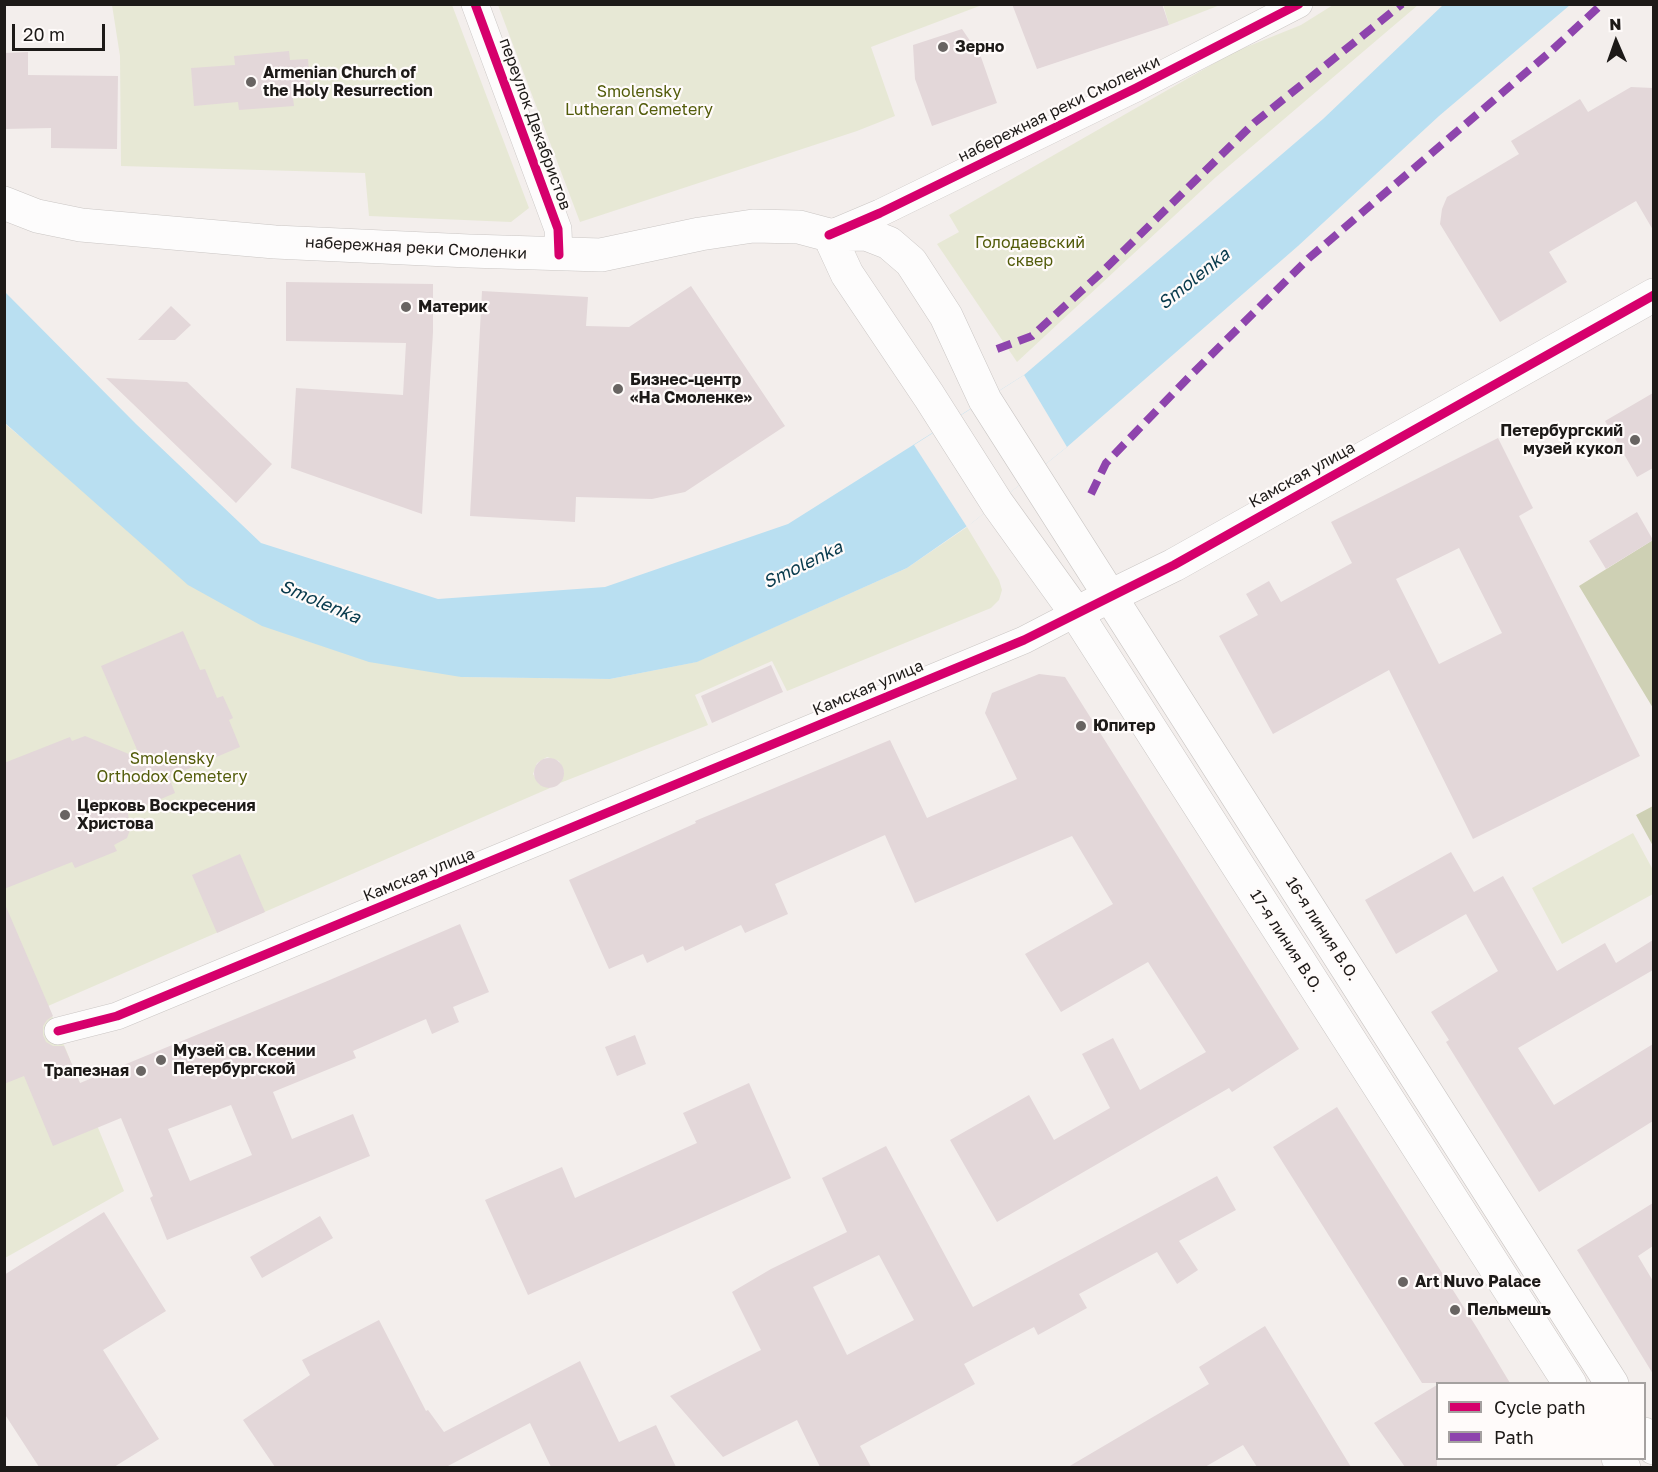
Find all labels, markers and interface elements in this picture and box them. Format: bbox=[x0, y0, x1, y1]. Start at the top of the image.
scale bar bbox=[15, 12, 108, 50]
north arrow bbox=[1586, 12, 1646, 72]
text: N bbox=[1609, 14, 1622, 34]
text: 20 m bbox=[23, 23, 65, 45]
street label: переулок Декабристов bbox=[495, 35, 575, 213]
place label: Зерно bbox=[955, 37, 1004, 57]
marker: Зерно bbox=[936, 40, 950, 54]
street label: набережная реки Смоленки bbox=[955, 52, 1163, 166]
place label: Armenian Church of the Holy Resurrection bbox=[263, 63, 433, 101]
marker: Armenian Church of the Holy Resurrection bbox=[244, 75, 258, 89]
park label: Smolensky Lutheran Cemetery bbox=[565, 82, 713, 120]
street label: набережная реки Смоленки bbox=[304, 233, 528, 263]
park label: Голодаевский сквер bbox=[975, 233, 1085, 271]
water label: Smolenka bbox=[1154, 244, 1234, 314]
place label: Материк bbox=[418, 297, 488, 317]
marker: Материк bbox=[399, 300, 413, 314]
place label: Бизнес-центр «На Смоленке» bbox=[630, 370, 752, 408]
marker: Бизнес-центр «На Смоленке» bbox=[611, 382, 625, 396]
place label: Петербургский музей кукол bbox=[1500, 421, 1623, 459]
marker: Петербургский музей кукол bbox=[1628, 433, 1642, 447]
street label: Камская улица bbox=[1246, 438, 1358, 512]
water label: Smolenka bbox=[760, 537, 846, 593]
water label: Smolenka bbox=[276, 575, 364, 629]
street label: Камская улица bbox=[810, 656, 926, 720]
place label: Юпитер bbox=[1093, 716, 1156, 736]
marker: Юпитер bbox=[1074, 719, 1088, 733]
park label: Smolensky Orthodox Cemetery bbox=[96, 749, 248, 787]
place label: Церковь Воскресения Христова bbox=[77, 796, 255, 834]
marker: Церковь Воскресения Христова bbox=[58, 808, 72, 822]
street label: Камская улица bbox=[361, 844, 477, 906]
street label: 16-я линия В.О. bbox=[1281, 874, 1363, 984]
street label: 17-я линия В.О. bbox=[1246, 886, 1326, 996]
place label: Музей св. Ксении Петербургской bbox=[173, 1041, 315, 1079]
marker: Музей св. Ксении Петербургской bbox=[154, 1053, 168, 1067]
place label: Трапезная bbox=[44, 1061, 129, 1081]
marker: Трапезная bbox=[134, 1064, 148, 1078]
place label: Art Nuvo Palace bbox=[1415, 1272, 1541, 1292]
marker: Art Nuvo Palace bbox=[1396, 1275, 1410, 1289]
place label: Пельмешъ bbox=[1467, 1300, 1551, 1320]
marker: Пельмешъ bbox=[1448, 1303, 1462, 1317]
legend bbox=[1436, 1382, 1646, 1460]
text: Cycle path bbox=[1494, 1396, 1586, 1418]
text: Path bbox=[1494, 1426, 1534, 1448]

